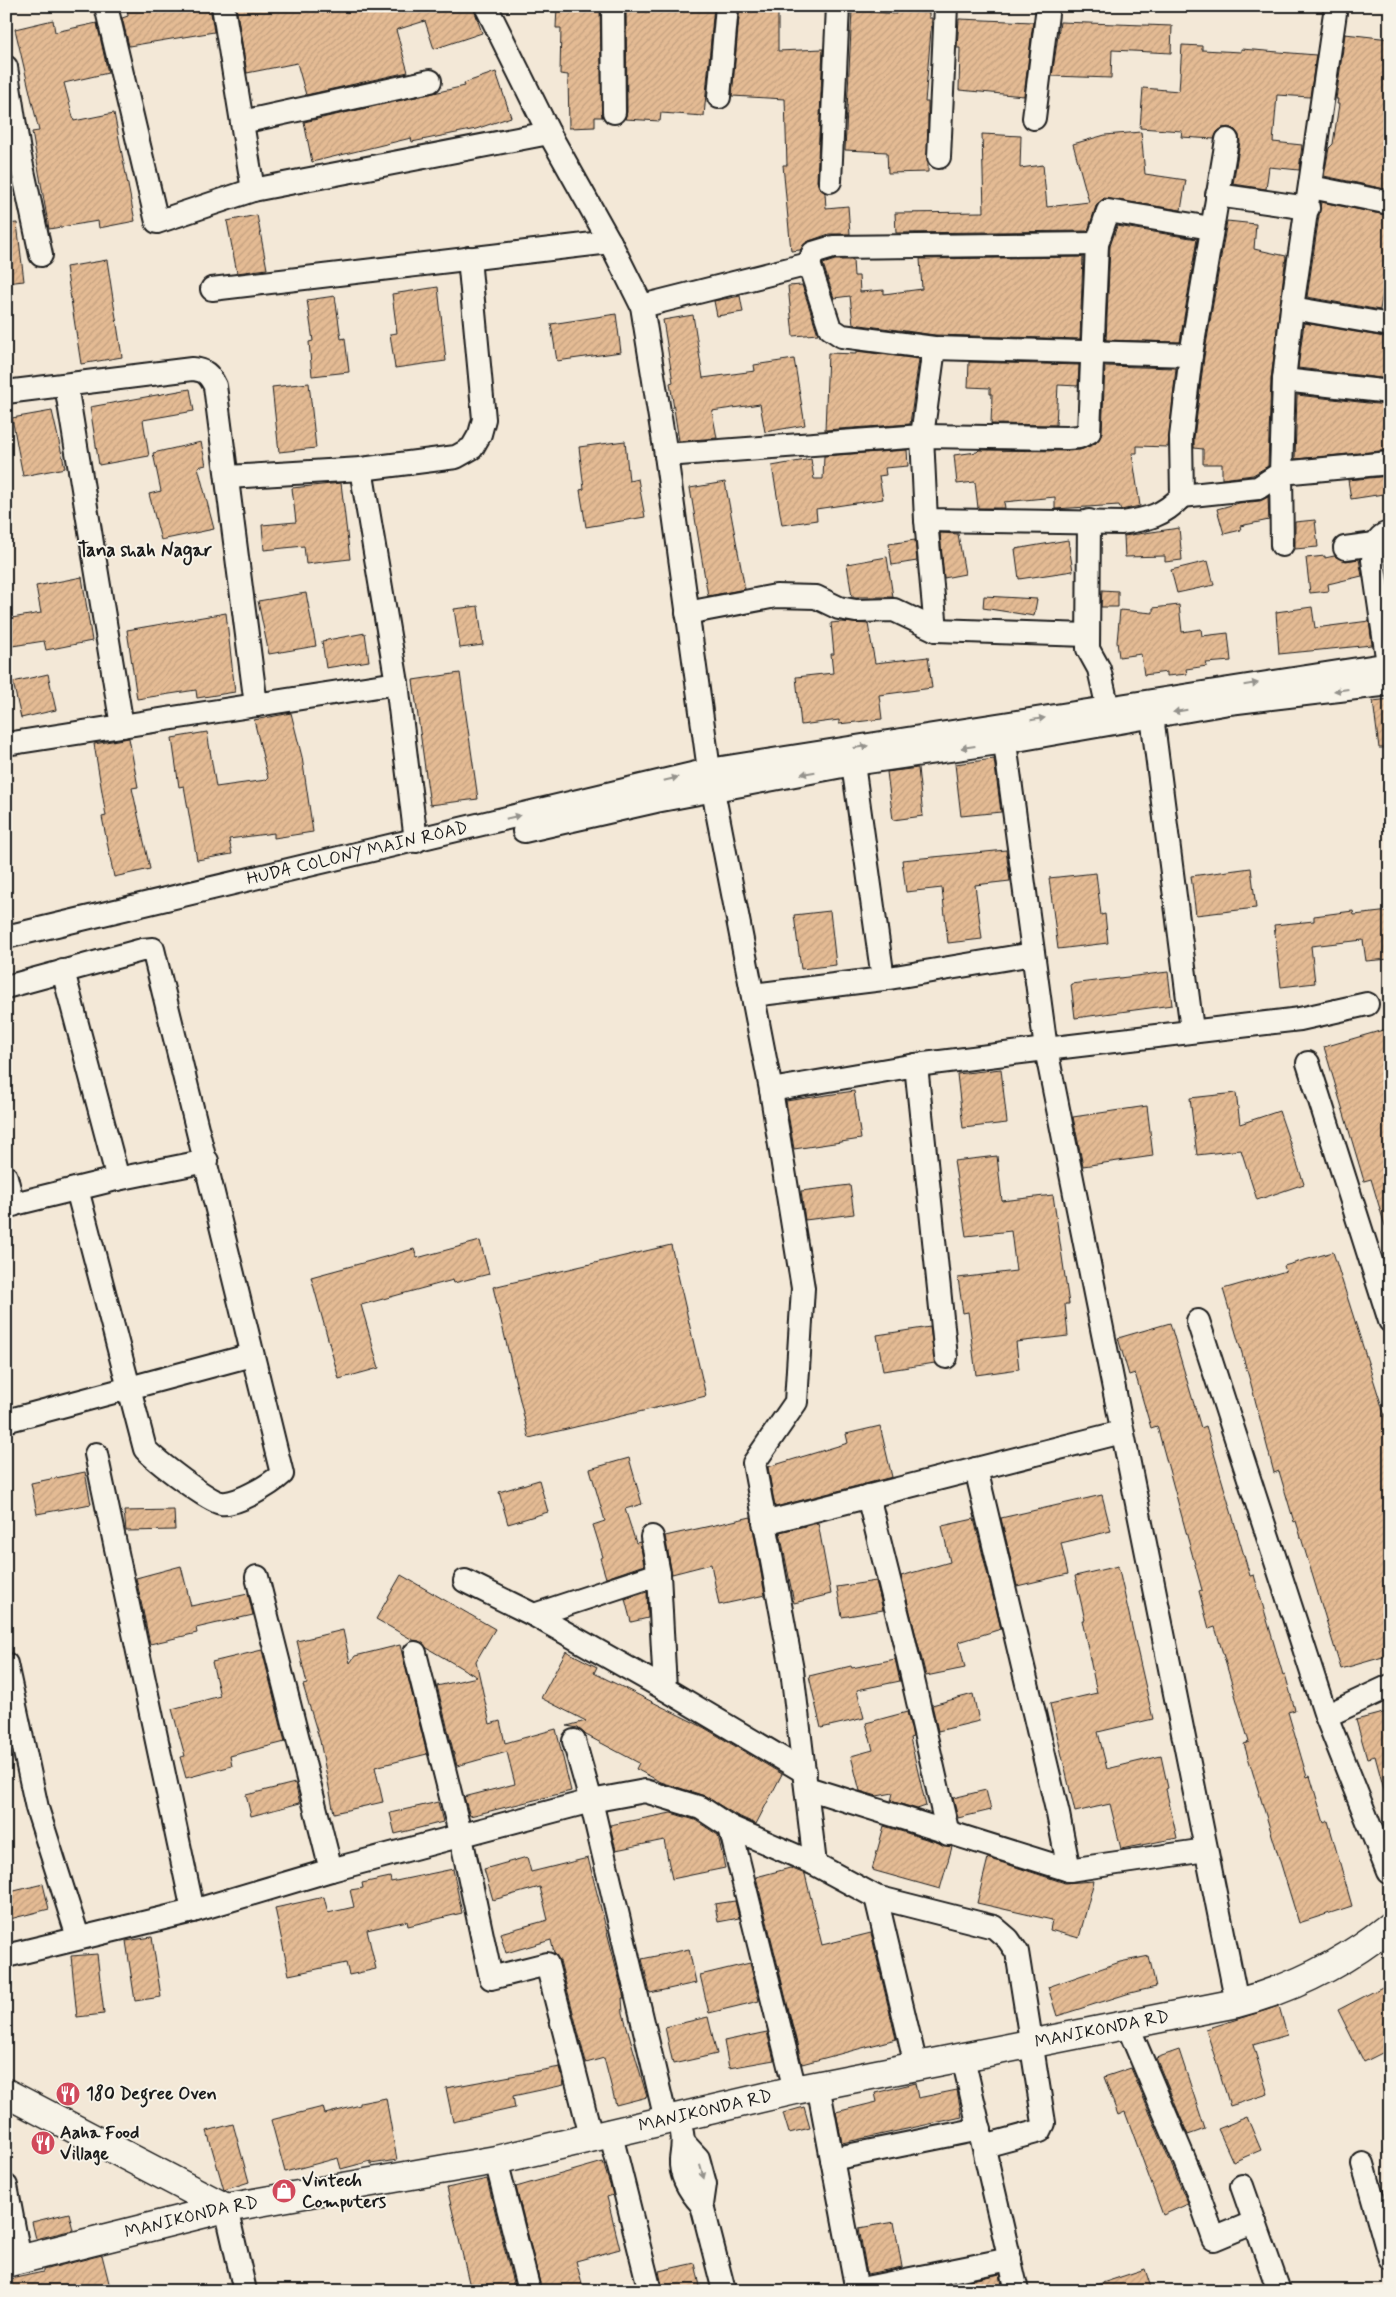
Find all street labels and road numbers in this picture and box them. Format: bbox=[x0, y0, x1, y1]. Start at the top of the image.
street label: HUDA COLONY MAIN ROAD bbox=[244, 816, 470, 891]
street label: MANIKONDA RD bbox=[1033, 2005, 1171, 2055]
street label: MANIKONDA RD bbox=[636, 2084, 775, 2138]
street label: MANIKONDA RD bbox=[122, 2190, 260, 2245]

